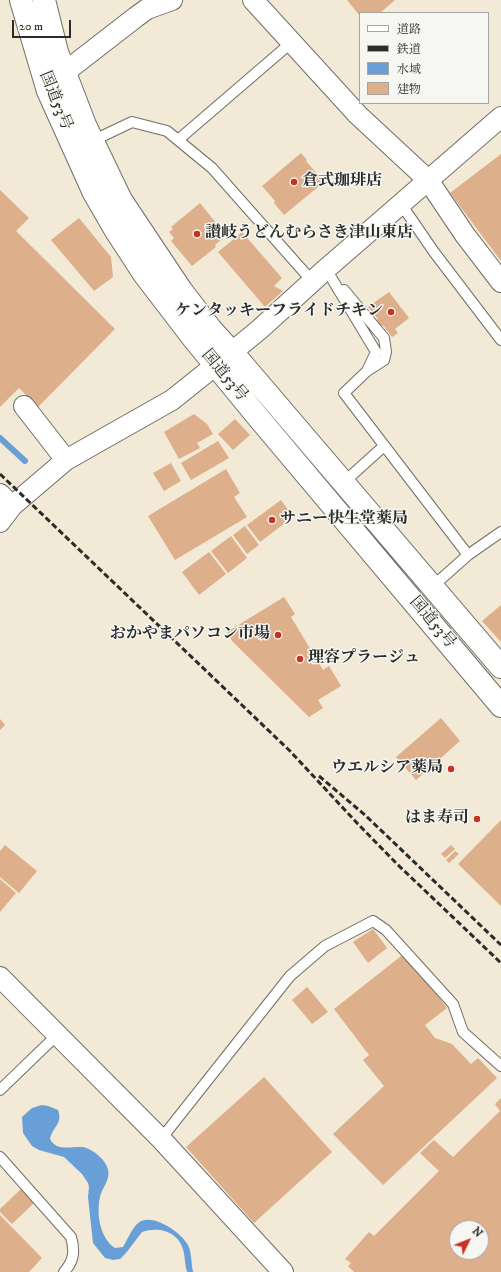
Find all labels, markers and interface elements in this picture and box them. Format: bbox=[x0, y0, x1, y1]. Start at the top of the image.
scale bar bbox=[14, 12, 73, 38]
legend bbox=[359, 12, 489, 104]
text: 20 m bbox=[19, 19, 43, 34]
text: 道路 bbox=[397, 22, 421, 37]
text: 鉄道 bbox=[397, 42, 421, 57]
text: 水域 bbox=[397, 62, 421, 77]
street label: 国道53号 bbox=[35, 69, 75, 133]
text: 建物 bbox=[397, 82, 421, 97]
place label: 倉式珈琲店 bbox=[302, 172, 382, 192]
marker: 倉式珈琲店 bbox=[289, 177, 299, 187]
place label: 讃岐うどんむらさき津山東店 bbox=[205, 224, 413, 244]
marker: 讃岐うどんむらさき津山東店 bbox=[192, 229, 202, 239]
place label: ケンタッキーフライドチキン bbox=[175, 302, 383, 322]
marker: ケンタッキーフライドチキン bbox=[386, 307, 396, 317]
street label: 国道53号 bbox=[197, 346, 251, 406]
place label: サニー快生堂薬局 bbox=[280, 510, 408, 530]
marker: サニー快生堂薬局 bbox=[267, 515, 277, 525]
street label: 国道53号 bbox=[405, 593, 459, 653]
place label: おかやまパソコン市場 bbox=[110, 625, 270, 645]
marker: おかやまパソコン市場 bbox=[273, 630, 283, 640]
place label: 理容プラージュ bbox=[308, 649, 420, 669]
marker: 理容プラージュ bbox=[295, 654, 305, 664]
place label: ウエルシア薬局 bbox=[331, 759, 443, 779]
marker: ウエルシア薬局 bbox=[446, 764, 456, 774]
place label: はま寿司 bbox=[405, 809, 469, 829]
marker: はま寿司 bbox=[472, 814, 482, 824]
north arrow bbox=[449, 1220, 489, 1260]
text: N bbox=[469, 1224, 485, 1241]

